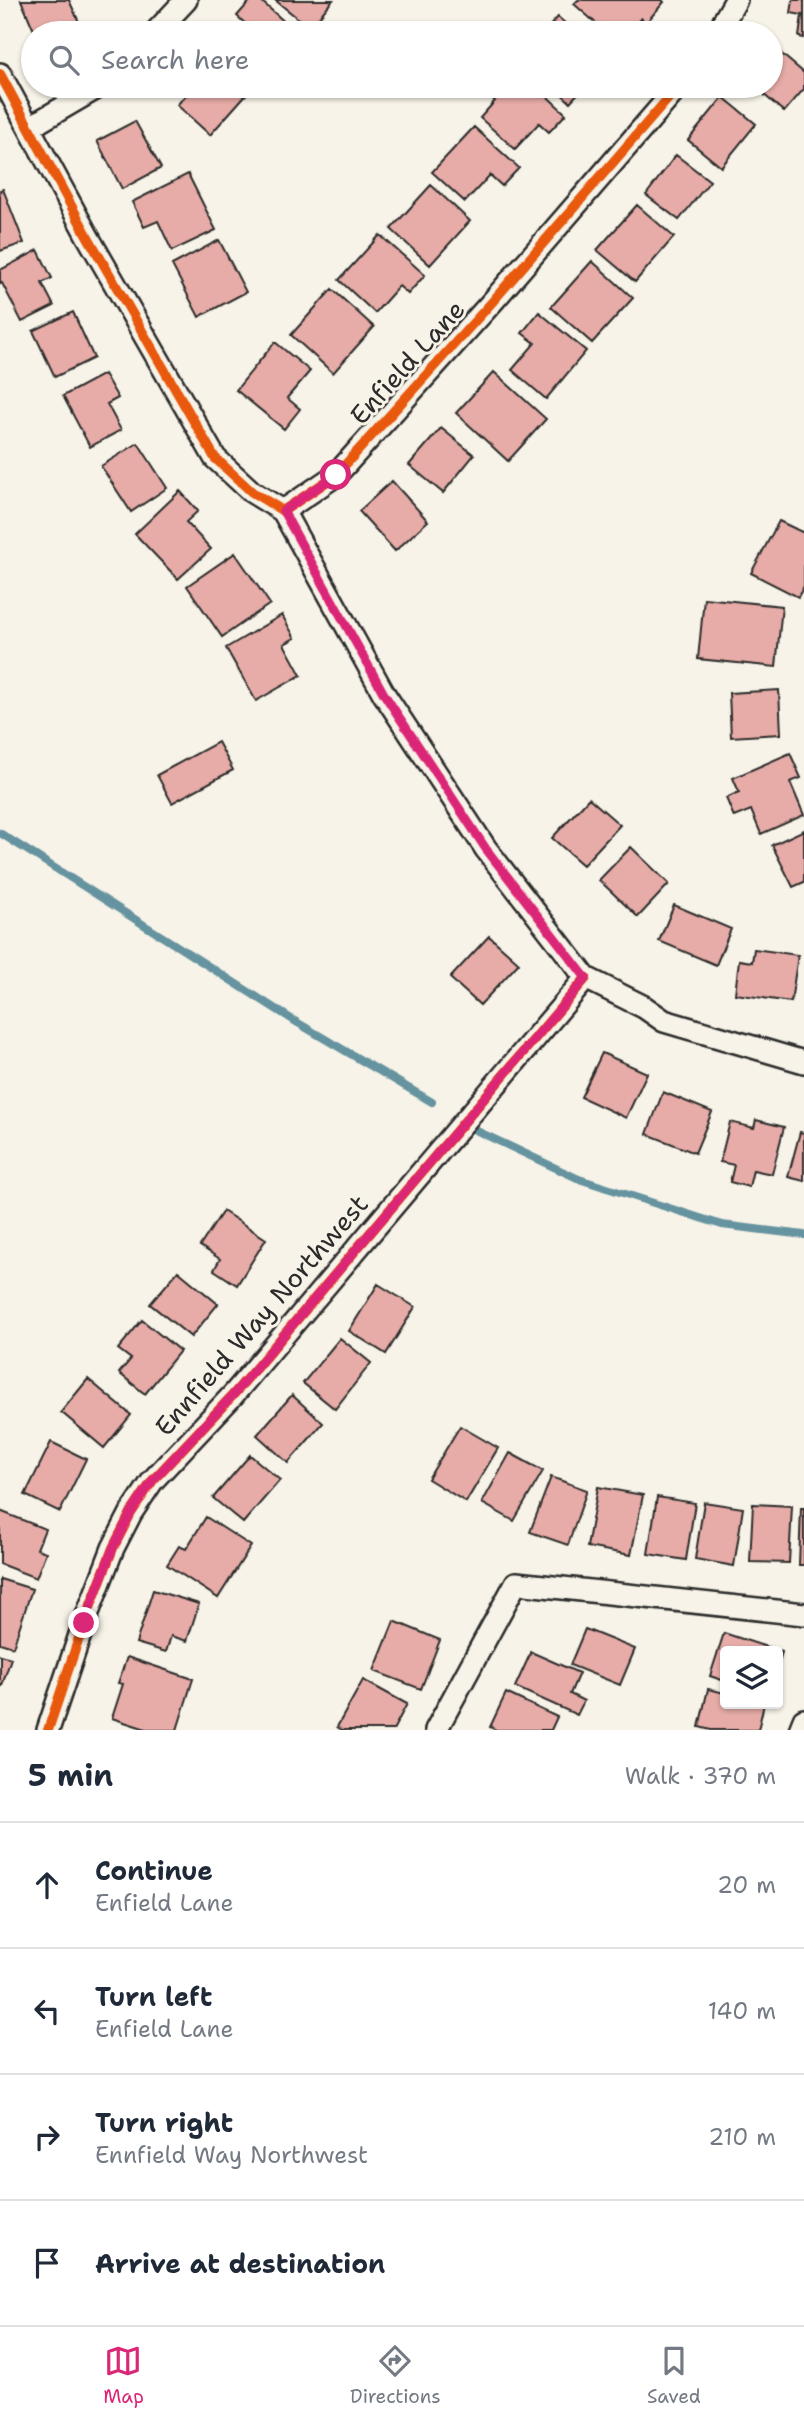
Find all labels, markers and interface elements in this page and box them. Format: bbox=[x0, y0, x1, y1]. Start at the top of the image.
search box bbox=[21, 21, 783, 98]
icon: search bbox=[45, 41, 83, 79]
text: Search here bbox=[101, 42, 250, 77]
street label: Enfield Lane bbox=[342, 292, 472, 432]
route start bbox=[320, 459, 351, 490]
street label: Ennfield Way Northwest bbox=[147, 1187, 375, 1443]
route end bbox=[68, 1607, 99, 1638]
map controls bbox=[720, 1646, 783, 1709]
button: layers bbox=[720, 1646, 783, 1709]
text: 5 min bbox=[28, 1755, 113, 1796]
text: Walk · 370 m bbox=[625, 1761, 776, 1791]
text: Continue bbox=[95, 1853, 213, 1888]
icon: ahead bbox=[28, 1866, 66, 1904]
text: 20 m bbox=[717, 1870, 776, 1900]
text: Enfield Lane bbox=[95, 1888, 233, 1918]
text: Turn left bbox=[95, 1979, 212, 2014]
icon: left bbox=[28, 1992, 66, 2030]
text: 140 m bbox=[708, 1996, 776, 2026]
text: Enfield Lane bbox=[95, 2014, 233, 2044]
text: Turn right bbox=[95, 2105, 233, 2140]
icon: right bbox=[28, 2118, 66, 2156]
text: 210 m bbox=[708, 2122, 776, 2152]
text: Ennfield Way Northwest bbox=[95, 2140, 368, 2170]
icon: arrive bbox=[28, 2244, 66, 2282]
text: Arrive at destination bbox=[95, 2246, 385, 2281]
tab: Map bbox=[103, 2342, 144, 2409]
tab: Directions bbox=[350, 2342, 441, 2409]
tab: Saved bbox=[647, 2342, 701, 2409]

